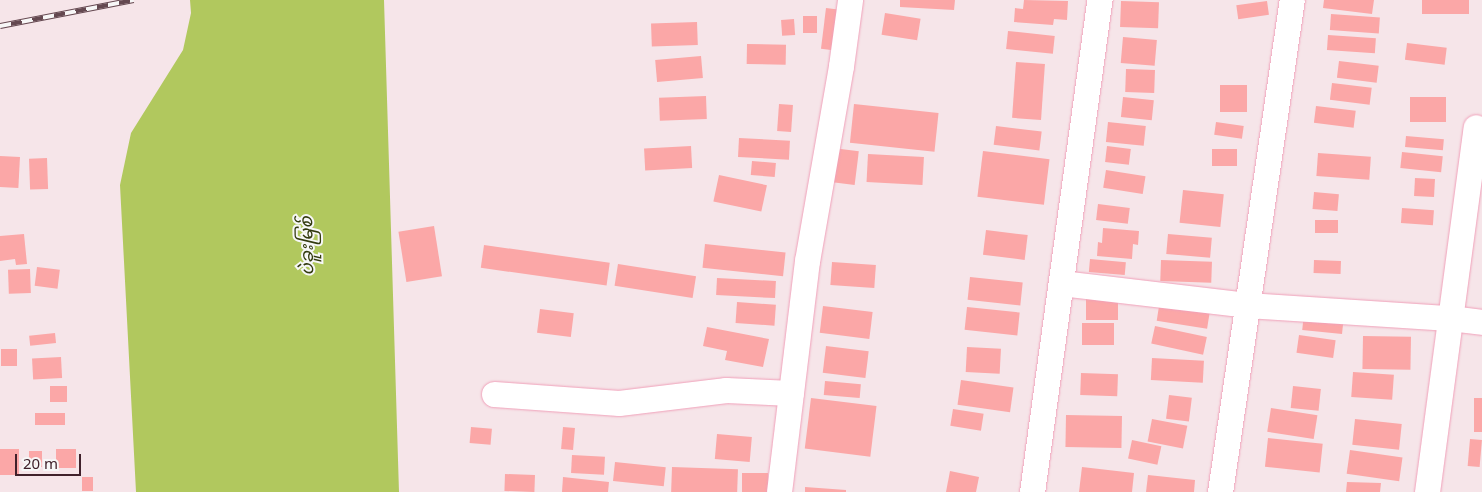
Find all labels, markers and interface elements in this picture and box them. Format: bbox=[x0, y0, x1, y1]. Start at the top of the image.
water label: ပဲခူးမြစ် bbox=[295, 216, 317, 276]
scale bar bbox=[18, 444, 84, 476]
text: 20 m bbox=[23, 453, 58, 473]

